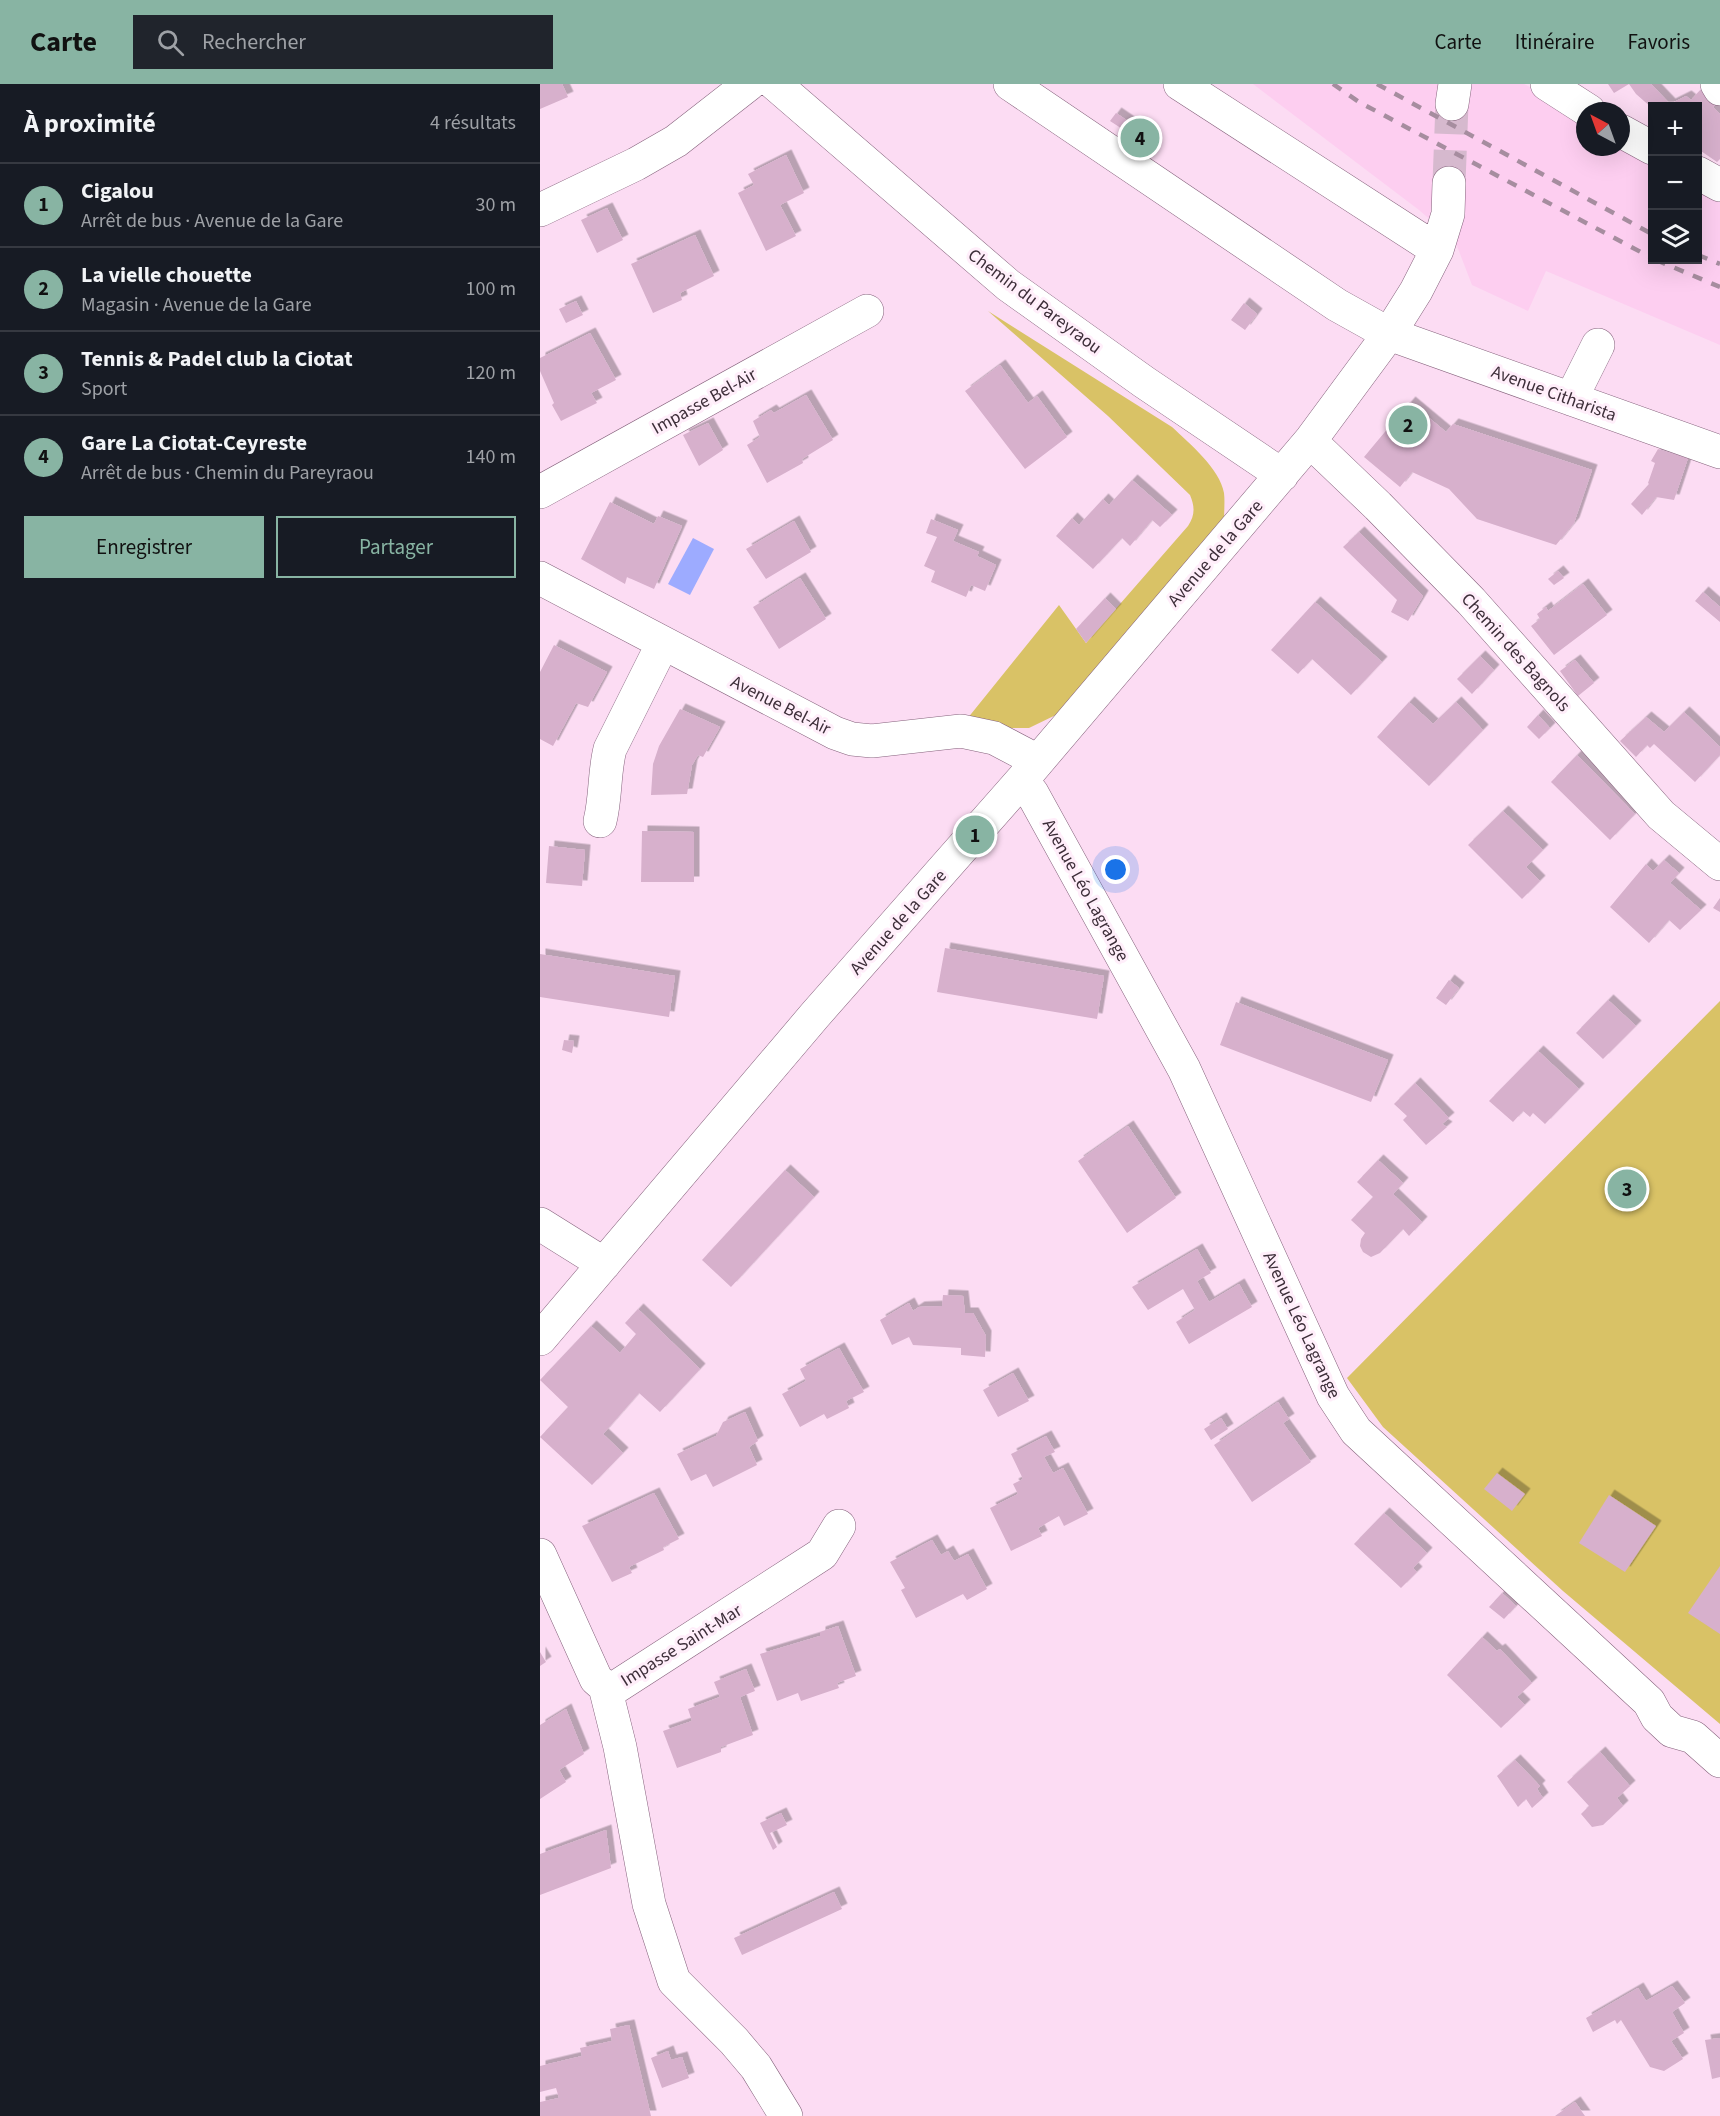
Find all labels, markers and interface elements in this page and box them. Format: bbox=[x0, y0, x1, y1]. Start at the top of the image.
search box bbox=[133, 15, 553, 69]
text: Carte bbox=[30, 22, 97, 62]
icon: search bbox=[154, 26, 187, 59]
text: Rechercher bbox=[202, 26, 306, 58]
text: Carte bbox=[1435, 27, 1482, 57]
text: Itinéraire bbox=[1515, 27, 1594, 57]
text: Favoris bbox=[1627, 27, 1690, 57]
north arrow bbox=[1576, 102, 1630, 156]
map controls bbox=[1648, 102, 1702, 264]
button: + bbox=[1648, 102, 1702, 156]
text: À proximité bbox=[24, 105, 156, 142]
text: 4 résultats bbox=[430, 109, 516, 137]
pin: 4 bbox=[1120, 116, 1160, 160]
button: − bbox=[1648, 156, 1702, 210]
text: Cigalou bbox=[81, 175, 154, 207]
text: 1 bbox=[38, 191, 49, 219]
text: 30 m bbox=[476, 191, 516, 219]
text: Arrêt de bus · Avenue de la Gare bbox=[81, 207, 343, 235]
button: layers bbox=[1648, 210, 1702, 264]
street label: Chemin du Pareyraou bbox=[963, 243, 1107, 360]
text: La vielle chouette bbox=[81, 259, 252, 291]
text: 2 bbox=[38, 275, 49, 303]
text: 100 m bbox=[466, 275, 516, 303]
text: Magasin · Avenue de la Gare bbox=[81, 291, 312, 319]
text: Tennis & Padel club la Ciotat bbox=[81, 343, 353, 375]
text: 3 bbox=[38, 359, 49, 387]
text: 120 m bbox=[466, 359, 516, 387]
street label: Avenue Citharista bbox=[1488, 359, 1620, 428]
street label: Impasse Bel-Air bbox=[647, 362, 762, 441]
text: Sport bbox=[81, 375, 127, 403]
pin: 2 bbox=[1388, 402, 1428, 448]
text: Gare La Ciotat-Ceyreste bbox=[81, 427, 307, 459]
text: 4 bbox=[38, 443, 49, 471]
text: 140 m bbox=[466, 443, 516, 471]
text: Arrêt de bus · Chemin du Pareyraou bbox=[81, 459, 374, 487]
street label: Avenue de la Gare bbox=[1162, 494, 1269, 612]
button: Enregistrer bbox=[24, 516, 264, 578]
button: Partager bbox=[276, 516, 516, 578]
street label: Chemin des Bagnols bbox=[1455, 587, 1576, 717]
street label: Avenue Bel-Air bbox=[726, 670, 836, 742]
pin: 1 bbox=[956, 812, 994, 858]
street label: Avenue Léo Lagrange bbox=[1036, 815, 1135, 966]
your location bbox=[1101, 855, 1130, 884]
street label: Avenue de la Gare bbox=[844, 864, 953, 981]
pin: 3 bbox=[1608, 1166, 1646, 1212]
street label: Avenue Léo Lagrange bbox=[1257, 1248, 1347, 1403]
street label: Impasse Saint-Mar bbox=[616, 1598, 747, 1693]

